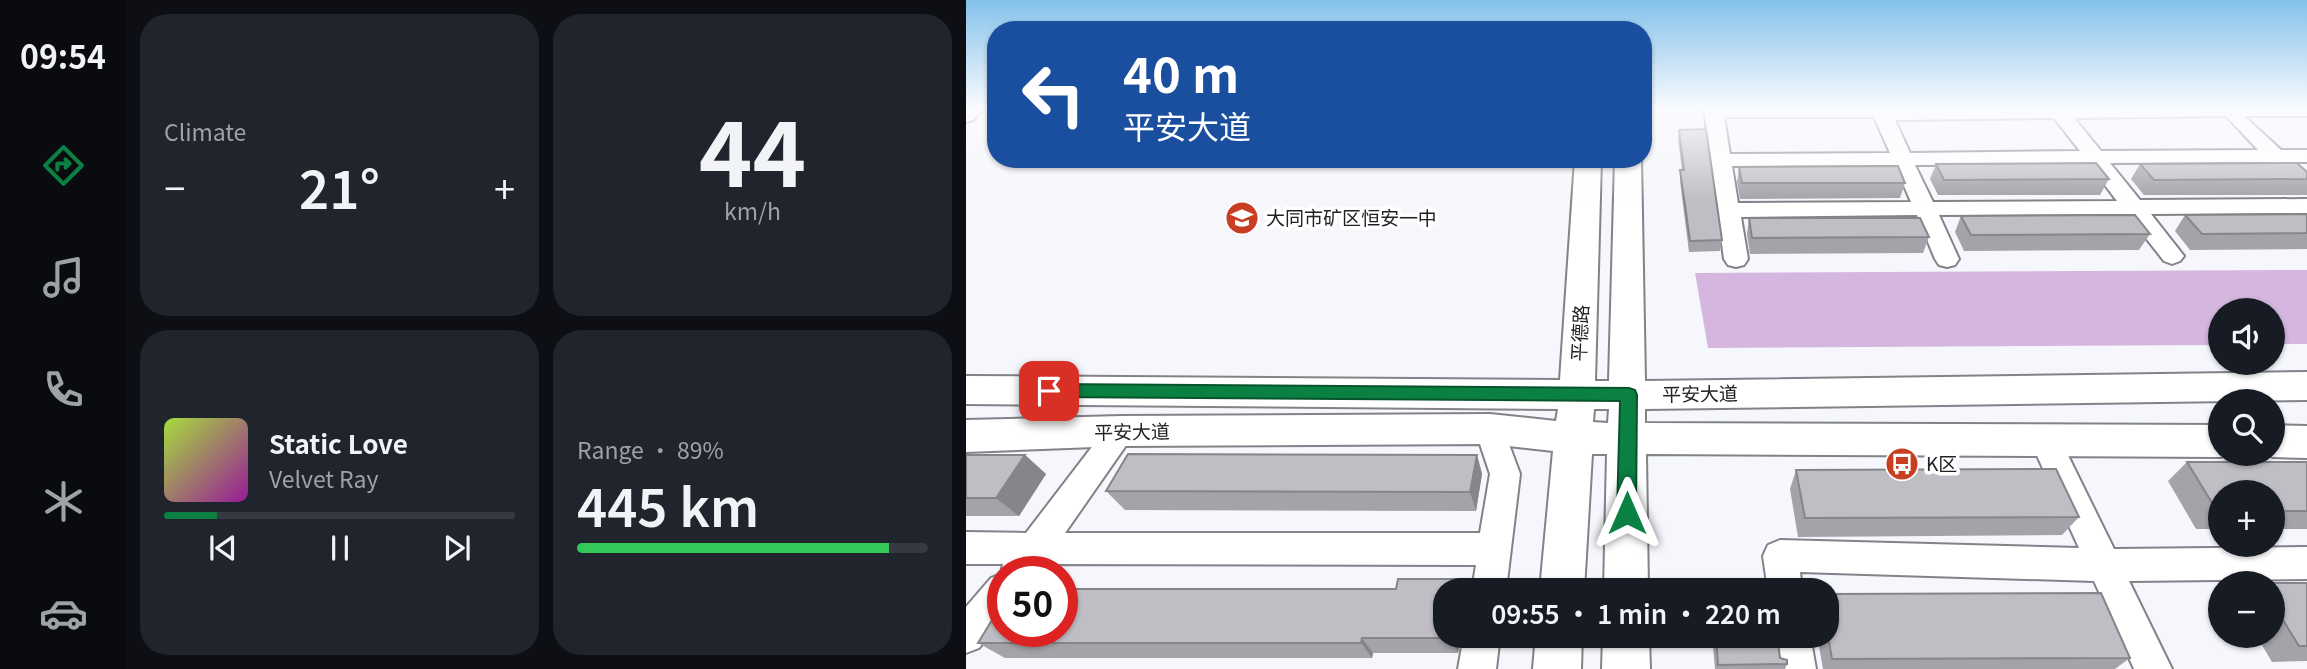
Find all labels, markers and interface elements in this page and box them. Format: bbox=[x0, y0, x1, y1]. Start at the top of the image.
text: 09:54 bbox=[20, 32, 106, 78]
text: 40 m bbox=[1123, 36, 1239, 107]
icon: left bbox=[1008, 49, 1099, 140]
text: 44 bbox=[699, 81, 806, 213]
text: 平安大道 bbox=[1123, 102, 1251, 148]
text: Climate bbox=[164, 114, 246, 148]
icon: directions bbox=[39, 141, 88, 190]
text: 21° bbox=[299, 149, 380, 224]
text: − bbox=[164, 159, 185, 214]
text: + bbox=[494, 159, 515, 214]
text: km/h bbox=[724, 193, 781, 227]
school or university icon: 大同市矿区恒安一中 bbox=[1223, 199, 1261, 237]
place label: 大同市矿区恒安一中 bbox=[1266, 203, 1437, 230]
icon: music bbox=[39, 253, 88, 302]
map controls bbox=[2208, 298, 2285, 648]
button: sound bbox=[2208, 298, 2285, 375]
street label: 平德路 bbox=[1564, 304, 1593, 362]
pin bbox=[1019, 361, 1079, 421]
icon: phone bbox=[39, 365, 88, 414]
icon: arrive bbox=[1030, 372, 1068, 410]
street label: 平安大道 bbox=[1662, 378, 1738, 407]
button: search bbox=[2208, 389, 2285, 466]
street label: 平安大道 bbox=[1094, 416, 1170, 445]
text: Static Love bbox=[269, 424, 408, 461]
text: Range · 89% bbox=[577, 432, 724, 466]
bus stop icon: K区 bbox=[1883, 445, 1921, 483]
place label: K区 bbox=[1926, 449, 1957, 476]
text: Velvet Ray bbox=[269, 461, 379, 495]
text: 445 km bbox=[577, 467, 759, 542]
position arrow bbox=[1590, 476, 1664, 550]
icon: climate bbox=[39, 477, 88, 526]
button: + bbox=[2208, 480, 2285, 557]
icon: previous bbox=[204, 529, 242, 567]
icon: pause bbox=[321, 529, 359, 567]
icon: next bbox=[438, 529, 476, 567]
speed limit sign: 50 bbox=[987, 556, 1078, 647]
button: − bbox=[2208, 571, 2285, 648]
icon: car bbox=[39, 589, 88, 638]
text: 09:55 · 1 min · 220 m bbox=[1491, 594, 1781, 631]

